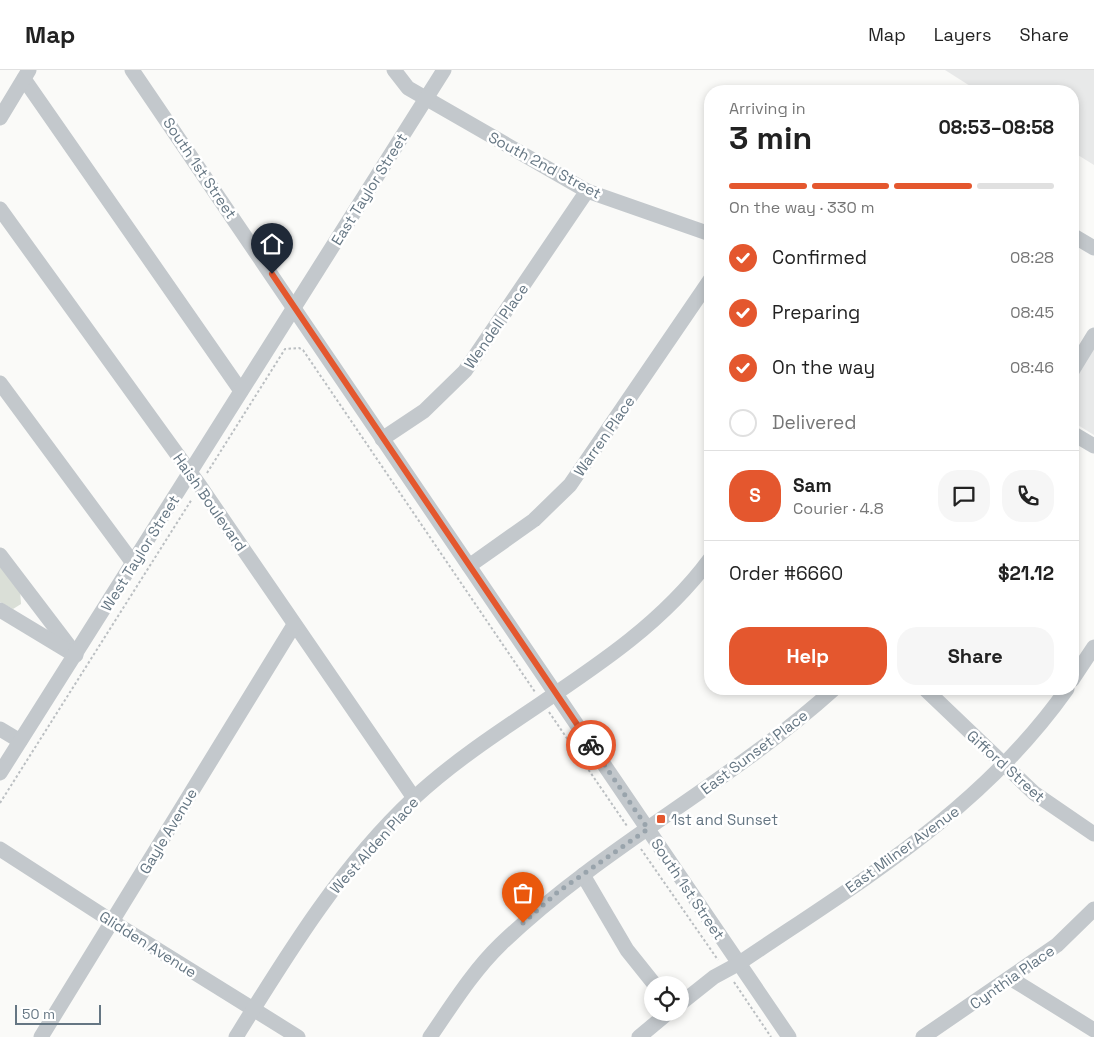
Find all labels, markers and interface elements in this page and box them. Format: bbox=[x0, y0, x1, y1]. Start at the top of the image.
text: Map bbox=[25, 19, 75, 50]
text: Map bbox=[868, 23, 906, 46]
text: Layers bbox=[934, 23, 991, 46]
text: Share bbox=[1019, 23, 1069, 46]
text: Arriving in bbox=[729, 98, 806, 119]
street label: South 1st Street bbox=[159, 114, 241, 222]
text: 08:53–08:58 bbox=[938, 115, 1054, 140]
text: 3 min bbox=[729, 118, 812, 158]
street label: South 2nd Street bbox=[485, 127, 605, 203]
street label: East Taylor Street bbox=[327, 129, 411, 249]
text: On the way · 330 m bbox=[729, 197, 875, 218]
pin bbox=[251, 223, 293, 274]
icon: home bbox=[258, 230, 286, 258]
icon: check bbox=[729, 244, 757, 272]
text: Confirmed bbox=[772, 245, 867, 270]
text: 08:28 bbox=[1010, 247, 1054, 268]
street label: Wendell Place bbox=[460, 280, 532, 372]
icon: check bbox=[729, 299, 757, 327]
text: Preparing bbox=[772, 300, 860, 325]
text: 08:45 bbox=[1010, 302, 1054, 323]
icon: check bbox=[729, 354, 757, 382]
text: On the way bbox=[772, 355, 875, 380]
text: 08:46 bbox=[1010, 357, 1054, 378]
street label: Warren Place bbox=[569, 392, 639, 480]
text: Delivered bbox=[772, 410, 857, 435]
street label: Haish Boulevard bbox=[169, 449, 251, 555]
button: chat bbox=[938, 470, 990, 522]
button: phone bbox=[1002, 470, 1054, 522]
text: Sam bbox=[793, 473, 832, 498]
text: S bbox=[749, 483, 761, 508]
street label: West Taylor Street bbox=[97, 491, 183, 615]
text: Courier · 4.8 bbox=[793, 498, 884, 519]
text: Order #6660 bbox=[729, 561, 843, 586]
text: $21.12 bbox=[998, 561, 1054, 586]
button: Help bbox=[729, 627, 887, 685]
button: Share bbox=[897, 627, 1054, 685]
street label: East Sunset Place bbox=[697, 705, 811, 798]
courier bbox=[566, 720, 616, 770]
street label: Gifford Street bbox=[963, 726, 1049, 806]
icon: bike bbox=[577, 731, 605, 759]
street label: Gayle Avenue bbox=[135, 785, 201, 877]
street label: West Alden Place bbox=[326, 793, 423, 897]
street label: East Milner Avenue bbox=[841, 801, 963, 897]
place label: 1st and Sunset bbox=[671, 810, 778, 829]
marker: 1st and Sunset bbox=[655, 813, 667, 825]
street label: South 1st Street bbox=[647, 835, 729, 943]
pin bbox=[502, 872, 544, 923]
icon: bag bbox=[509, 879, 537, 907]
street label: Glidden Avenue bbox=[96, 906, 200, 982]
street label: Cynthia Place bbox=[966, 941, 1058, 1013]
map controls bbox=[644, 976, 689, 1021]
button: locate bbox=[644, 976, 689, 1021]
scale bar bbox=[15, 1002, 101, 1025]
text: 50 m bbox=[22, 1005, 55, 1023]

